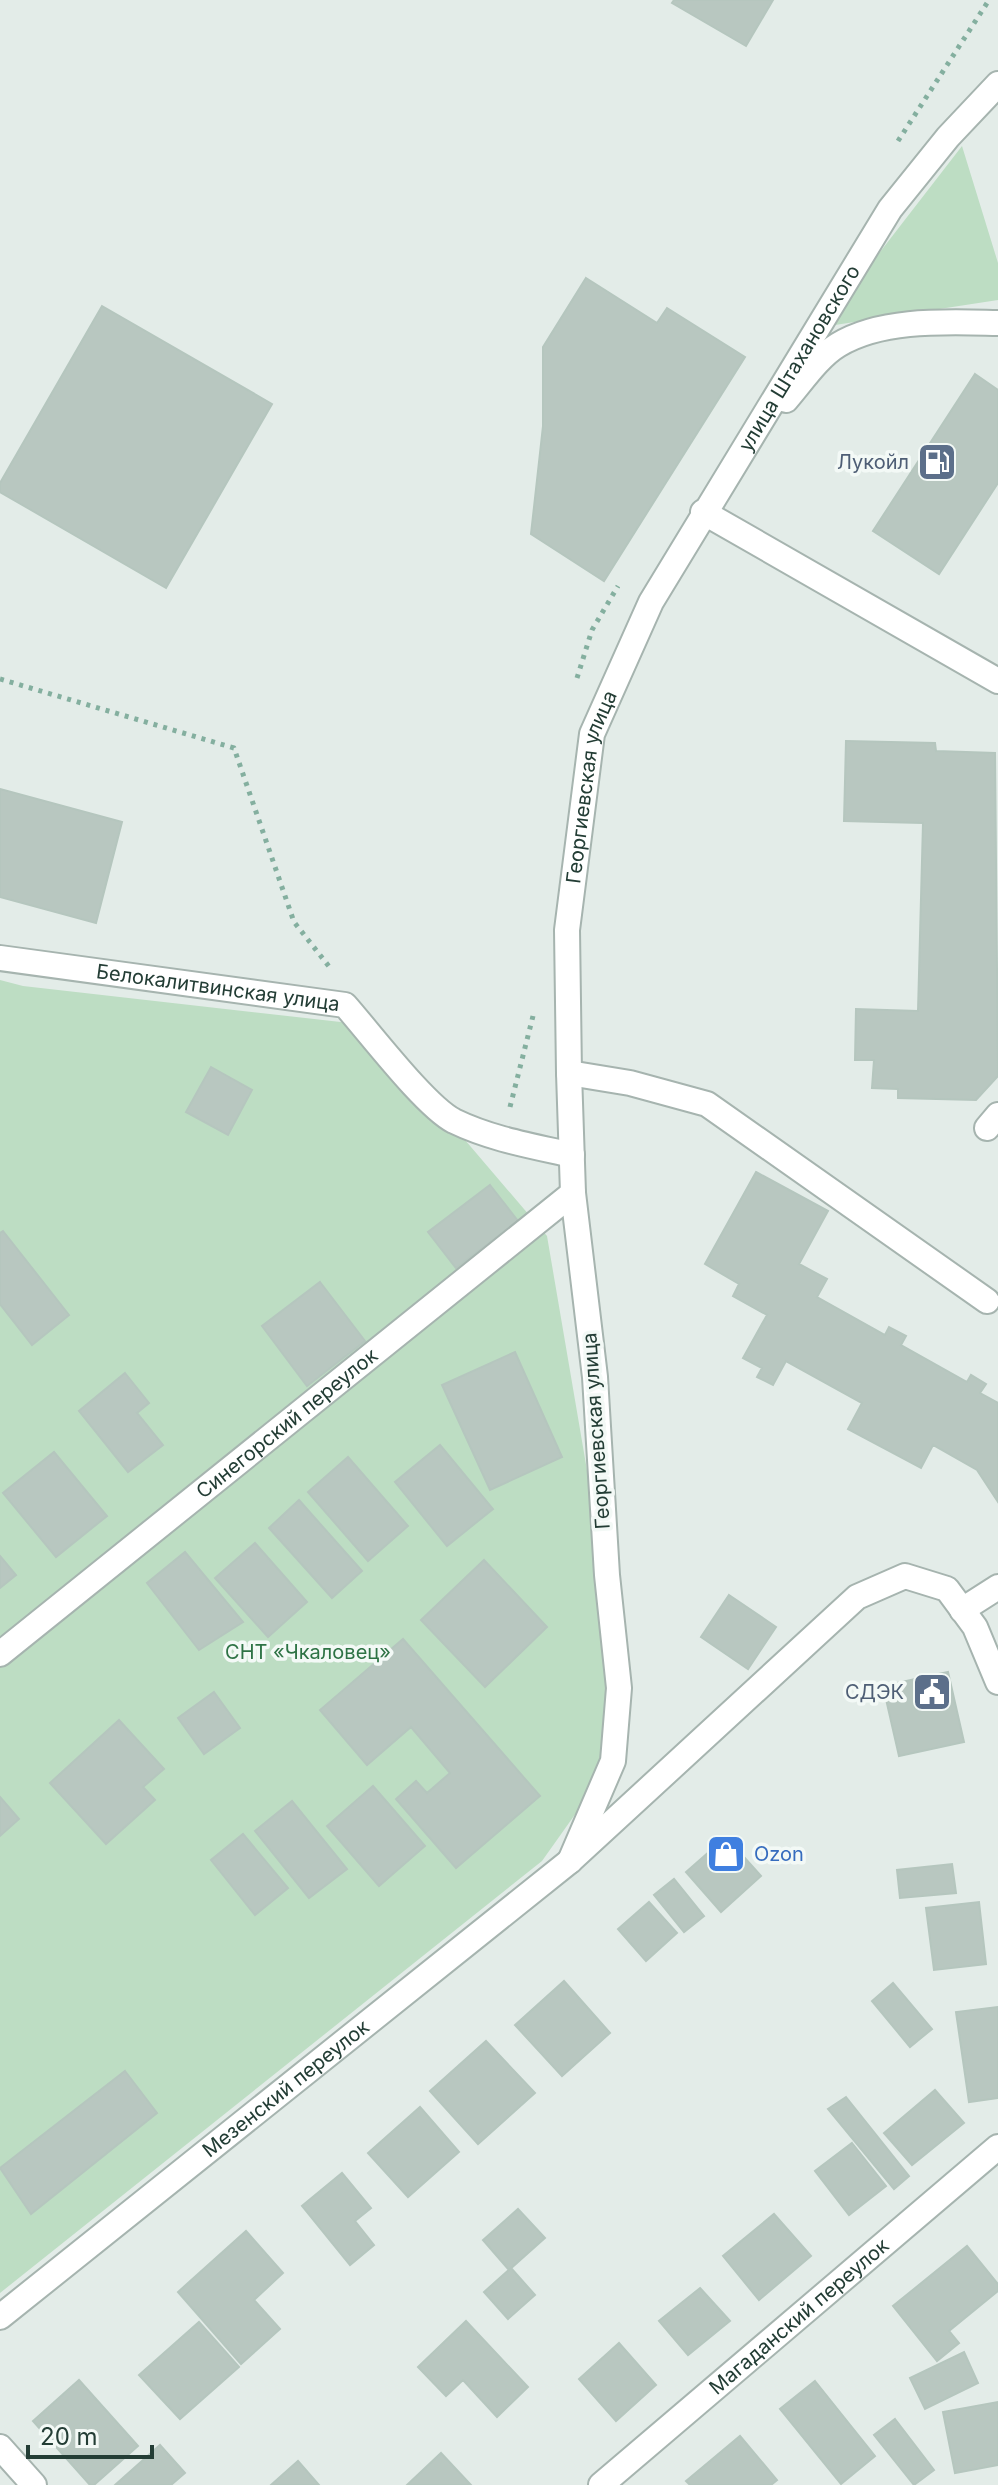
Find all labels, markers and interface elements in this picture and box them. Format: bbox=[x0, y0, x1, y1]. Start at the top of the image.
street label: улица Штахановского bbox=[733, 261, 865, 456]
fuel station icon: Лукойл bbox=[916, 441, 958, 483]
place label: Лукойл bbox=[837, 450, 909, 474]
street label: Георгиевская улица bbox=[561, 687, 622, 885]
street label: Белокалитвинская улица bbox=[95, 959, 341, 1016]
street label: Георгиевская улица bbox=[577, 1332, 615, 1530]
street label: Синегорский переулок bbox=[191, 1343, 382, 1503]
park label: СНТ «Чкаловец» bbox=[225, 1640, 391, 1664]
public building icon: СДЭК bbox=[911, 1671, 953, 1713]
place label: СДЭК bbox=[845, 1680, 904, 1704]
shop icon: Ozon bbox=[705, 1833, 747, 1875]
place label: Ozon bbox=[754, 1842, 804, 1866]
street label: Мезенский переулок bbox=[198, 2014, 374, 2162]
street label: Магаданский переулок bbox=[704, 2233, 894, 2400]
scale bar bbox=[28, 2409, 152, 2459]
text: 20 m bbox=[40, 2422, 98, 2451]

